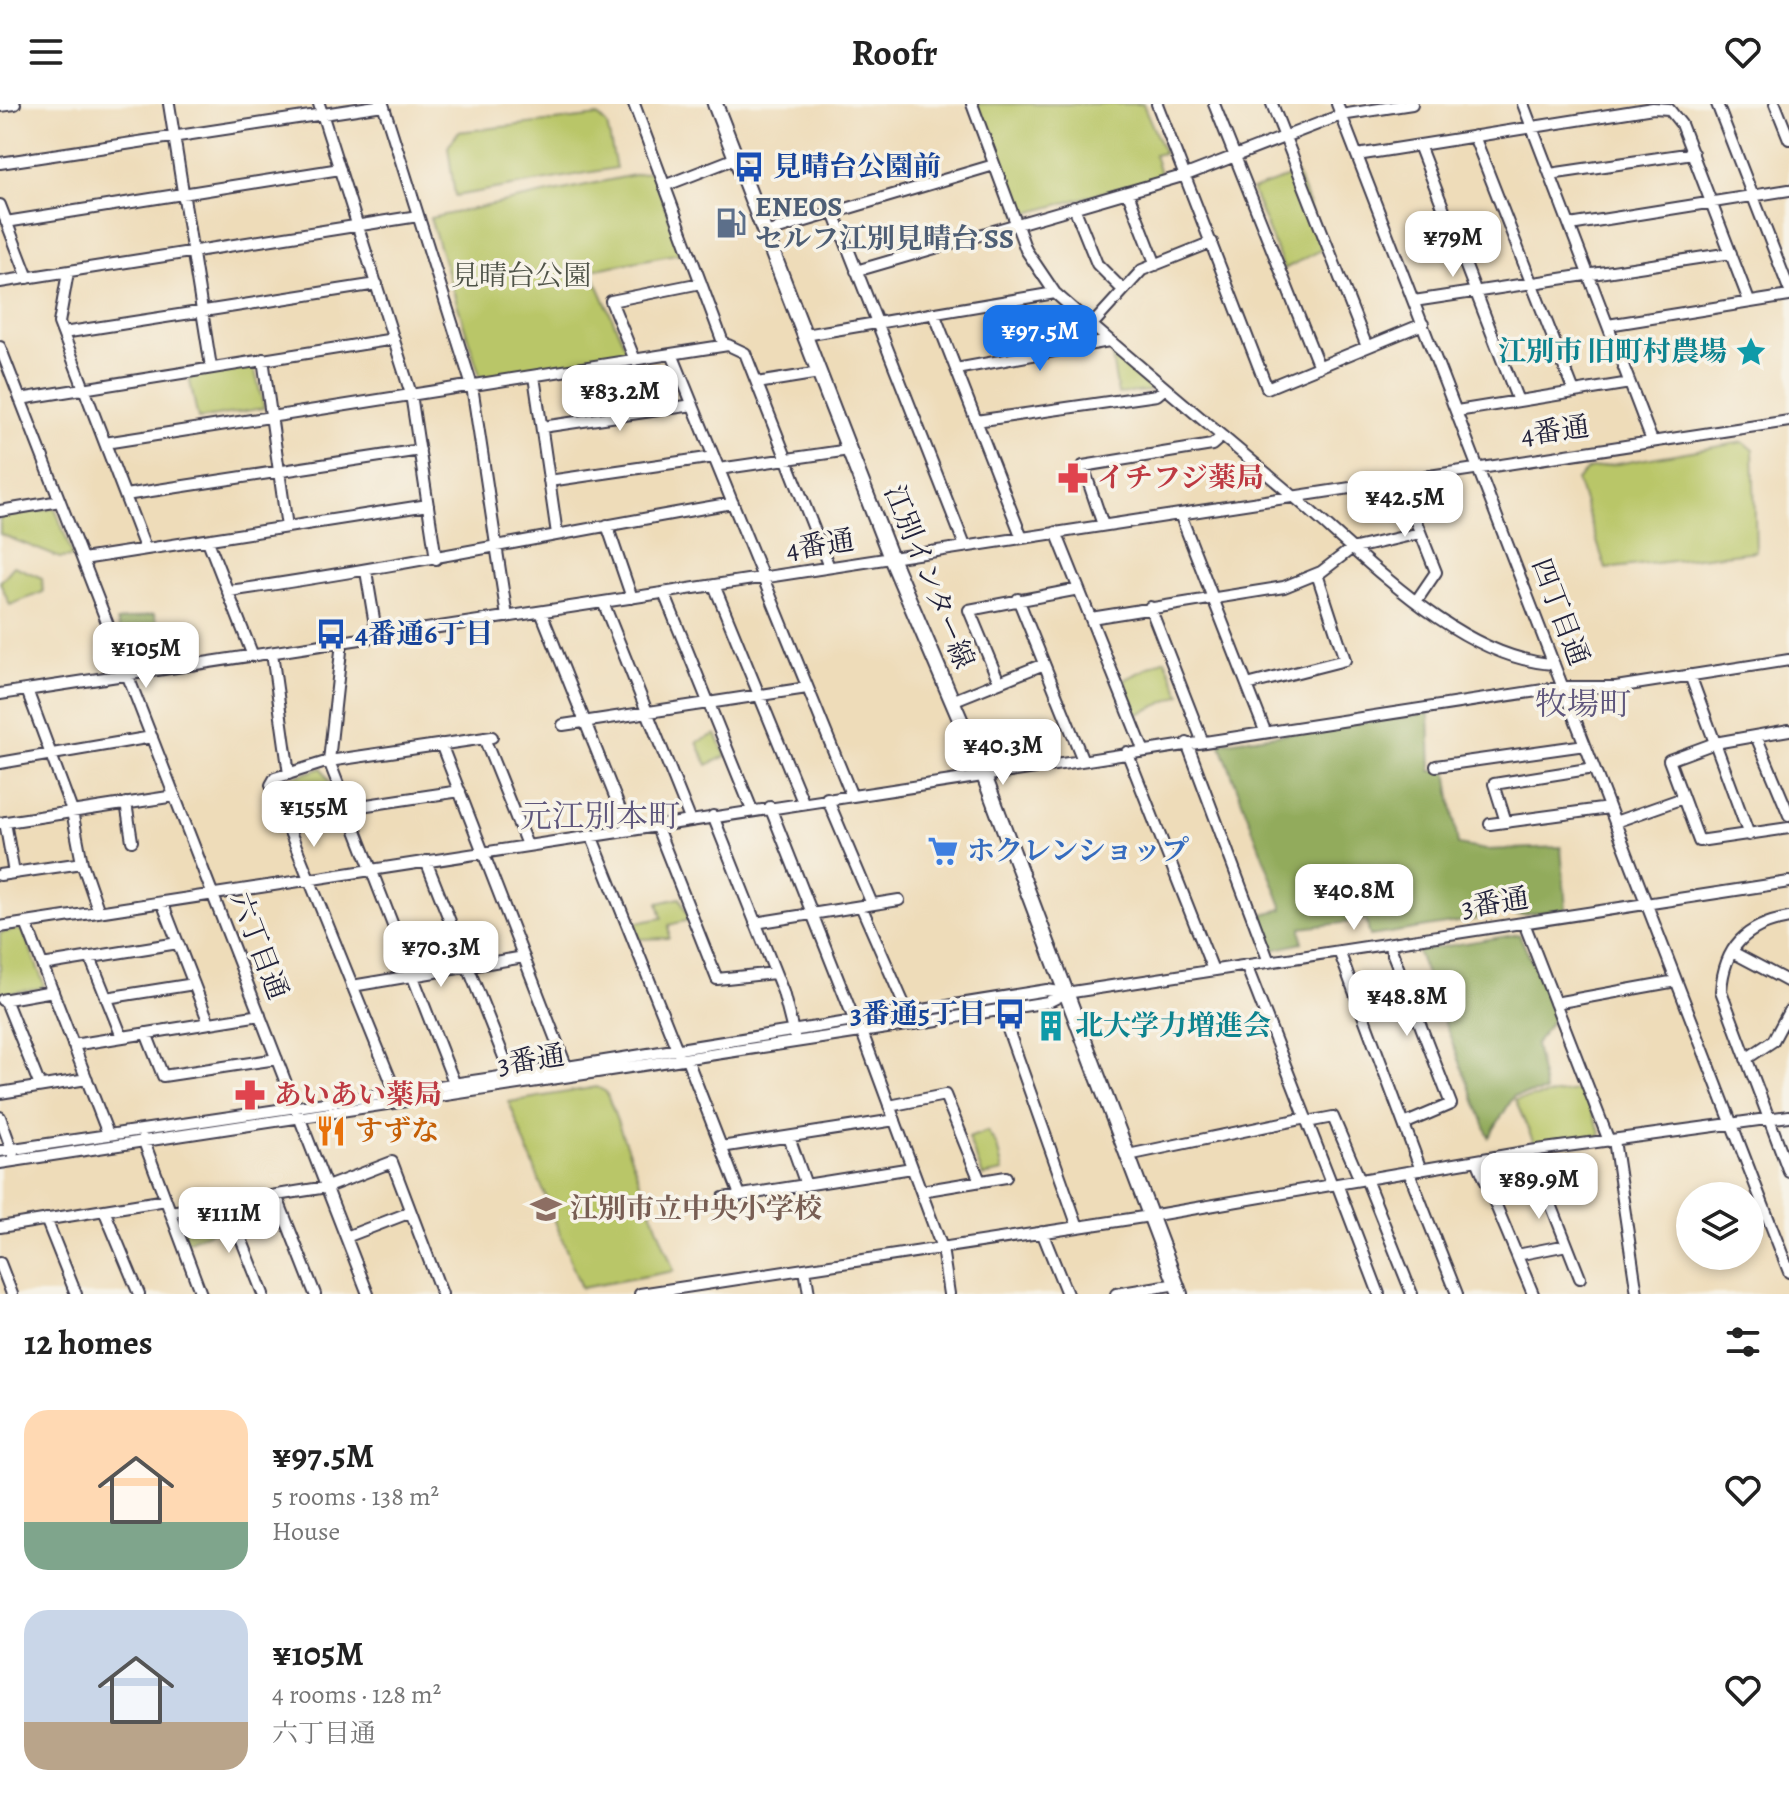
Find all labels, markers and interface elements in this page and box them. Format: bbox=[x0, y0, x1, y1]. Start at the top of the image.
text: Roofr bbox=[851, 28, 938, 77]
icon: menu bbox=[24, 30, 68, 74]
icon: heart bbox=[1721, 30, 1765, 74]
place label: 見晴台公園前 bbox=[773, 148, 941, 186]
bus stop icon: 見晴台公園前 bbox=[732, 150, 766, 184]
place label: ENEOS セルフ江別見晴台 SS bbox=[755, 188, 1014, 258]
fuel station icon: ENEOS セルフ江別見晴台 SS bbox=[714, 206, 748, 240]
pin: ¥79M bbox=[1406, 211, 1500, 279]
text: ¥79M bbox=[1423, 219, 1483, 254]
park label: 見晴台公園 bbox=[451, 257, 591, 295]
pin: ¥97.5M bbox=[975, 305, 1105, 373]
text: ¥97.5M bbox=[1001, 313, 1079, 348]
place label: 江別市 旧町村農場 bbox=[1498, 333, 1727, 371]
place icon: 江別市 旧町村農場 bbox=[1734, 335, 1768, 369]
pin: ¥83.2M bbox=[555, 365, 685, 433]
text: ¥83.2M bbox=[580, 373, 660, 408]
street label: 4番通 bbox=[1518, 407, 1592, 455]
place label: イチフジ薬局 bbox=[1097, 459, 1264, 497]
pharmacy icon: イチフジ薬局 bbox=[1056, 461, 1090, 495]
pin: ¥42.5M bbox=[1340, 471, 1470, 539]
text: ¥42.5M bbox=[1365, 479, 1445, 514]
street label: 江別インター線 bbox=[875, 480, 983, 674]
street label: 4番通 bbox=[783, 521, 857, 569]
street label: 四丁目通 bbox=[1522, 553, 1598, 671]
place label: 4番通6丁目 bbox=[355, 615, 493, 653]
bus stop icon: 4番通6丁目 bbox=[314, 617, 348, 651]
pin: ¥105M bbox=[90, 622, 202, 690]
text: ¥105M bbox=[111, 630, 181, 665]
district label: 牧場町 bbox=[1535, 682, 1631, 726]
pin: ¥40.3M bbox=[938, 719, 1068, 787]
text: ¥40.3M bbox=[963, 727, 1043, 762]
pin: ¥155M bbox=[258, 781, 370, 849]
text: ¥155M bbox=[280, 789, 348, 824]
district label: 元江別本町 bbox=[520, 794, 680, 838]
place label: ホクレンショップ bbox=[967, 832, 1189, 870]
supermarket icon: ホクレンショップ bbox=[926, 834, 960, 868]
pin: ¥40.8M bbox=[1289, 864, 1419, 932]
text: ¥40.8M bbox=[1313, 872, 1395, 907]
street label: 3番通 bbox=[1459, 879, 1531, 927]
street label: 六丁目通 bbox=[221, 887, 297, 1005]
pin: ¥70.3M bbox=[376, 921, 506, 989]
text: ¥70.3M bbox=[401, 929, 481, 964]
pin: ¥48.8M bbox=[1342, 970, 1472, 1038]
text: ¥48.8M bbox=[1366, 978, 1448, 1013]
place label: 3番通5丁目 bbox=[850, 995, 986, 1033]
bus stop icon: 3番通5丁目 bbox=[993, 997, 1027, 1031]
place label: 北大学力増進会 bbox=[1075, 1007, 1271, 1045]
building icon: 北大学力増進会 bbox=[1034, 1009, 1068, 1043]
street label: 3番通 bbox=[495, 1036, 567, 1084]
place label: あいあい薬局 bbox=[274, 1076, 442, 1114]
pharmacy icon: あいあい薬局 bbox=[233, 1078, 267, 1112]
place label: すずな bbox=[355, 1112, 439, 1150]
restaurant icon: すずな bbox=[314, 1114, 348, 1148]
pin: ¥89.9M bbox=[1474, 1153, 1604, 1221]
text: ¥89.9M bbox=[1499, 1161, 1579, 1196]
map controls bbox=[1676, 1182, 1764, 1270]
button: layers bbox=[1676, 1182, 1764, 1270]
pin: ¥111M bbox=[173, 1187, 285, 1255]
place label: 江別市立中央小学校 bbox=[570, 1190, 822, 1228]
school or university icon: 江別市立中央小学校 bbox=[529, 1192, 563, 1226]
text: ¥111M bbox=[197, 1195, 261, 1230]
text: 12 homes bbox=[24, 1319, 153, 1366]
icon: filters bbox=[1721, 1320, 1765, 1364]
text: ¥97.5M bbox=[272, 1432, 374, 1479]
icon: home bbox=[88, 1442, 184, 1538]
icon: heart bbox=[1721, 1468, 1765, 1512]
text: 5 rooms · 138 m² bbox=[272, 1479, 439, 1514]
text: House bbox=[272, 1514, 340, 1549]
text: ¥105M bbox=[272, 1630, 364, 1677]
icon: home bbox=[88, 1642, 184, 1738]
icon: heart bbox=[1721, 1668, 1765, 1712]
text: 4 rooms · 128 m² bbox=[272, 1677, 441, 1712]
text: 六丁目通 bbox=[272, 1716, 376, 1751]

